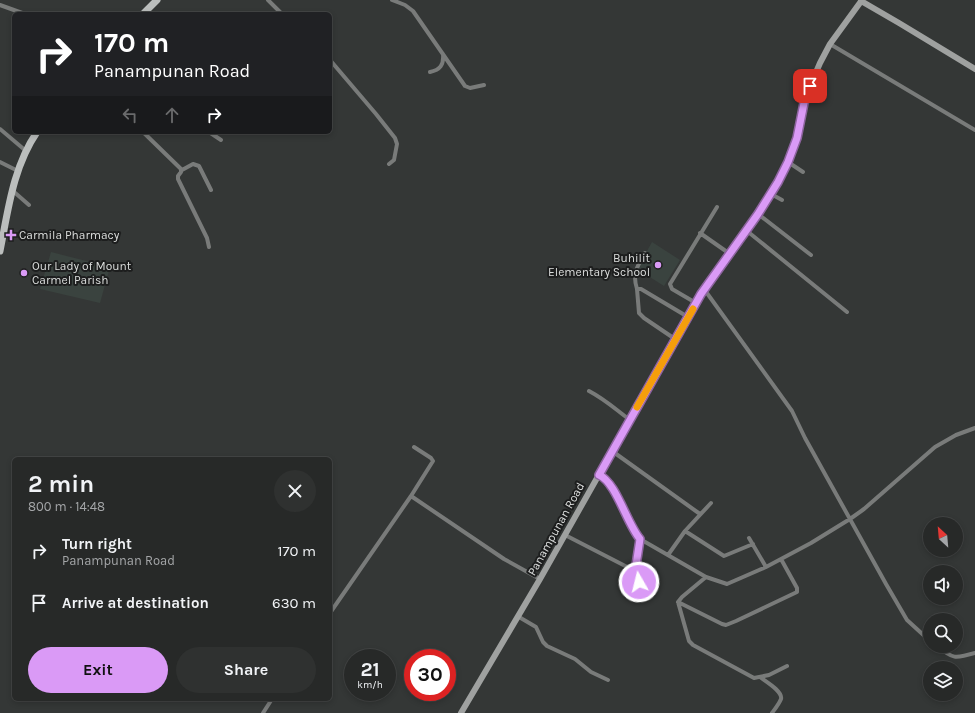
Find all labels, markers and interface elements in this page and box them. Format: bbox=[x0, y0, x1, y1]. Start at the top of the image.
text: 170 m bbox=[94, 26, 169, 59]
icon: right bbox=[28, 28, 80, 80]
text: Panampunan Road bbox=[94, 60, 250, 82]
pin bbox=[793, 69, 827, 103]
icon: arrive bbox=[799, 75, 821, 97]
icon: left bbox=[119, 104, 141, 126]
icon: ahead bbox=[161, 104, 183, 126]
icon: right bbox=[203, 104, 225, 126]
place label: Carmila Pharmacy bbox=[19, 228, 120, 242]
marker: Carmila Pharmacy bbox=[6, 230, 16, 240]
place label: Buhilit Elementary School bbox=[548, 251, 650, 279]
place label: Our Lady of Mount Carmel Parish bbox=[32, 259, 132, 287]
marker: Buhilit Elementary School bbox=[653, 260, 663, 270]
marker: Our Lady of Mount Carmel Parish bbox=[19, 268, 29, 278]
text: 2 min bbox=[28, 470, 94, 498]
button: close bbox=[274, 470, 316, 512]
street label: Panampunan Road bbox=[525, 480, 587, 578]
text: 800 m · 14:48 bbox=[28, 499, 105, 514]
north arrow bbox=[923, 517, 963, 557]
map controls bbox=[923, 517, 963, 701]
text: Turn right bbox=[62, 535, 132, 553]
icon: right bbox=[28, 540, 50, 562]
text: 170 m bbox=[278, 542, 316, 560]
text: Panampunan Road bbox=[62, 553, 175, 568]
position arrow bbox=[618, 561, 660, 603]
button: sound bbox=[923, 565, 963, 605]
icon: arrive bbox=[28, 592, 50, 614]
text: Arrive at destination bbox=[62, 594, 209, 612]
text: 630 m bbox=[272, 594, 316, 612]
button: search bbox=[923, 613, 963, 653]
button: Exit bbox=[28, 647, 168, 693]
button: Share bbox=[176, 647, 316, 693]
speed limit sign: 30 bbox=[404, 649, 456, 701]
text: 21 bbox=[360, 658, 380, 681]
button: layers bbox=[923, 661, 963, 701]
text: km/h bbox=[357, 679, 383, 691]

